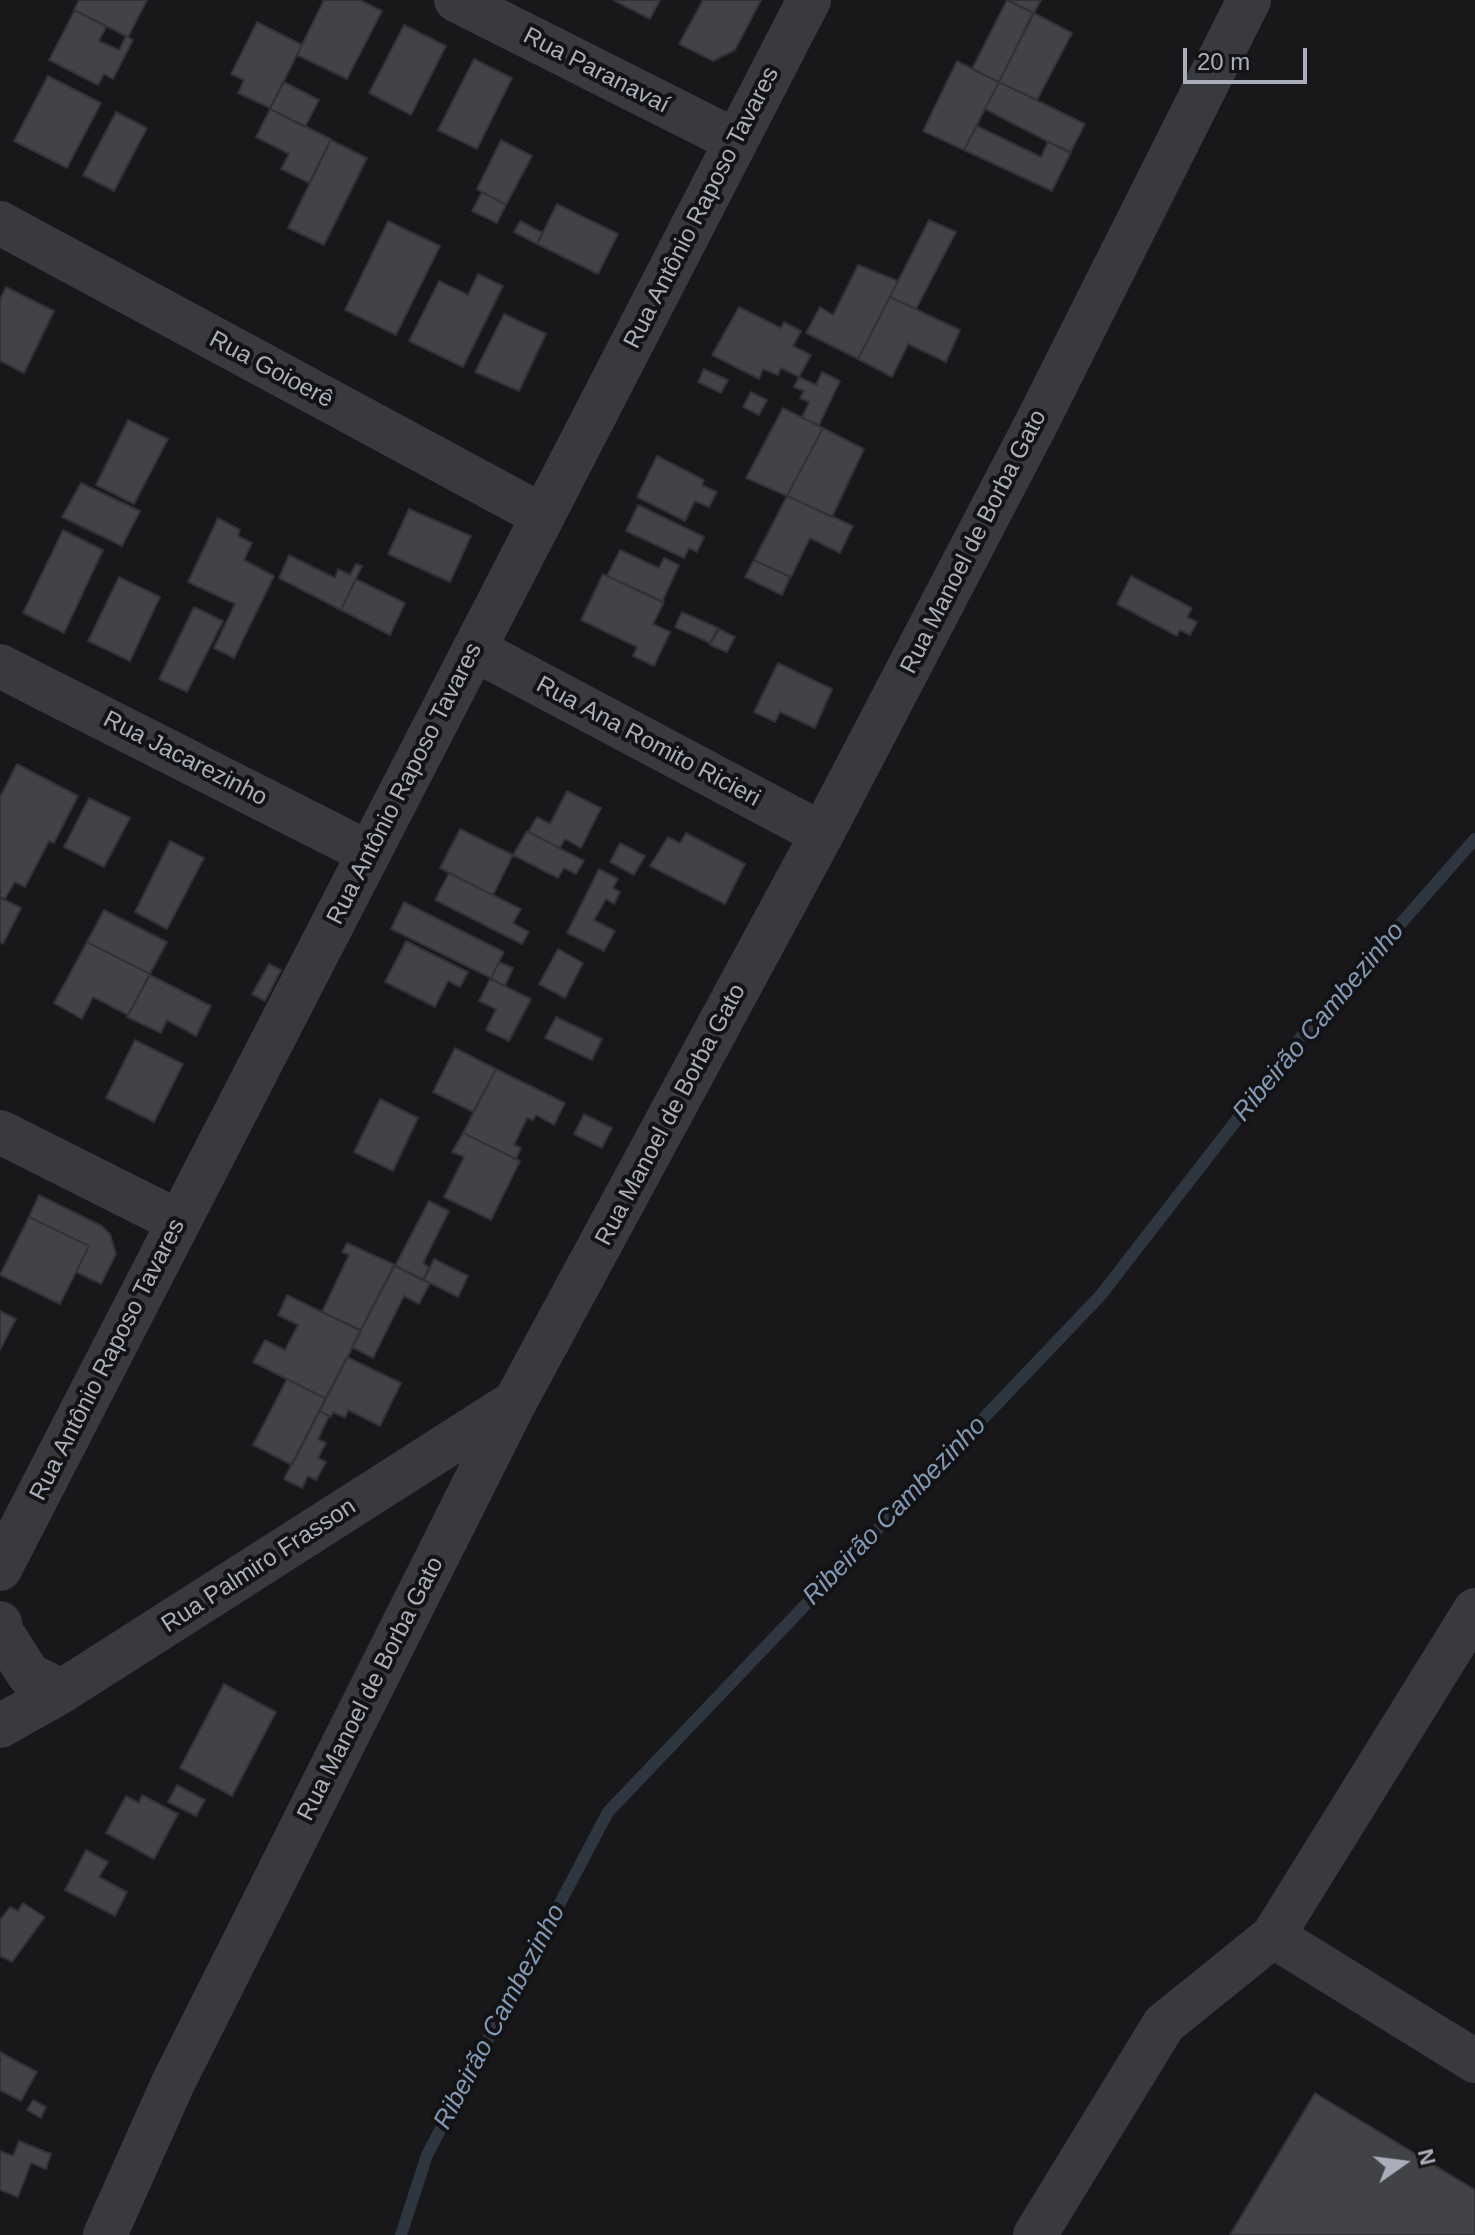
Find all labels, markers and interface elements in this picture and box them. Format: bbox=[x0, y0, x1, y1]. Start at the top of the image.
street label: Rua Paranavaí bbox=[518, 22, 674, 120]
scale bar bbox=[1187, 32, 1311, 82]
text: 20 m bbox=[1197, 48, 1250, 75]
street label: Rua Antônio Raposo Tavares bbox=[618, 62, 786, 354]
street label: Rua Goioerê bbox=[204, 325, 338, 415]
street label: Rua Manoel de Borba Gato bbox=[895, 405, 1053, 679]
street label: Rua Antônio Raposo Tavares bbox=[321, 638, 489, 930]
street label: Rua Ana Romito Ricieri bbox=[531, 671, 765, 813]
street label: Rua Jacarezinho bbox=[98, 705, 272, 813]
water label: Ribeirão Cambezinho bbox=[1227, 916, 1411, 1128]
street label: Rua Manoel de Borba Gato bbox=[590, 979, 752, 1251]
street label: Rua Antônio Raposo Tavares bbox=[24, 1214, 192, 1506]
water label: Ribeirão Cambezinho bbox=[797, 1410, 993, 1612]
street label: Rua Palmiro Frasson bbox=[157, 1493, 361, 1639]
street label: Rua Manoel de Borba Gato bbox=[292, 1552, 450, 1826]
water label: Ribeirão Cambezinho bbox=[428, 1899, 572, 2135]
north arrow bbox=[1363, 2123, 1443, 2203]
text: N bbox=[1413, 2146, 1441, 2168]

